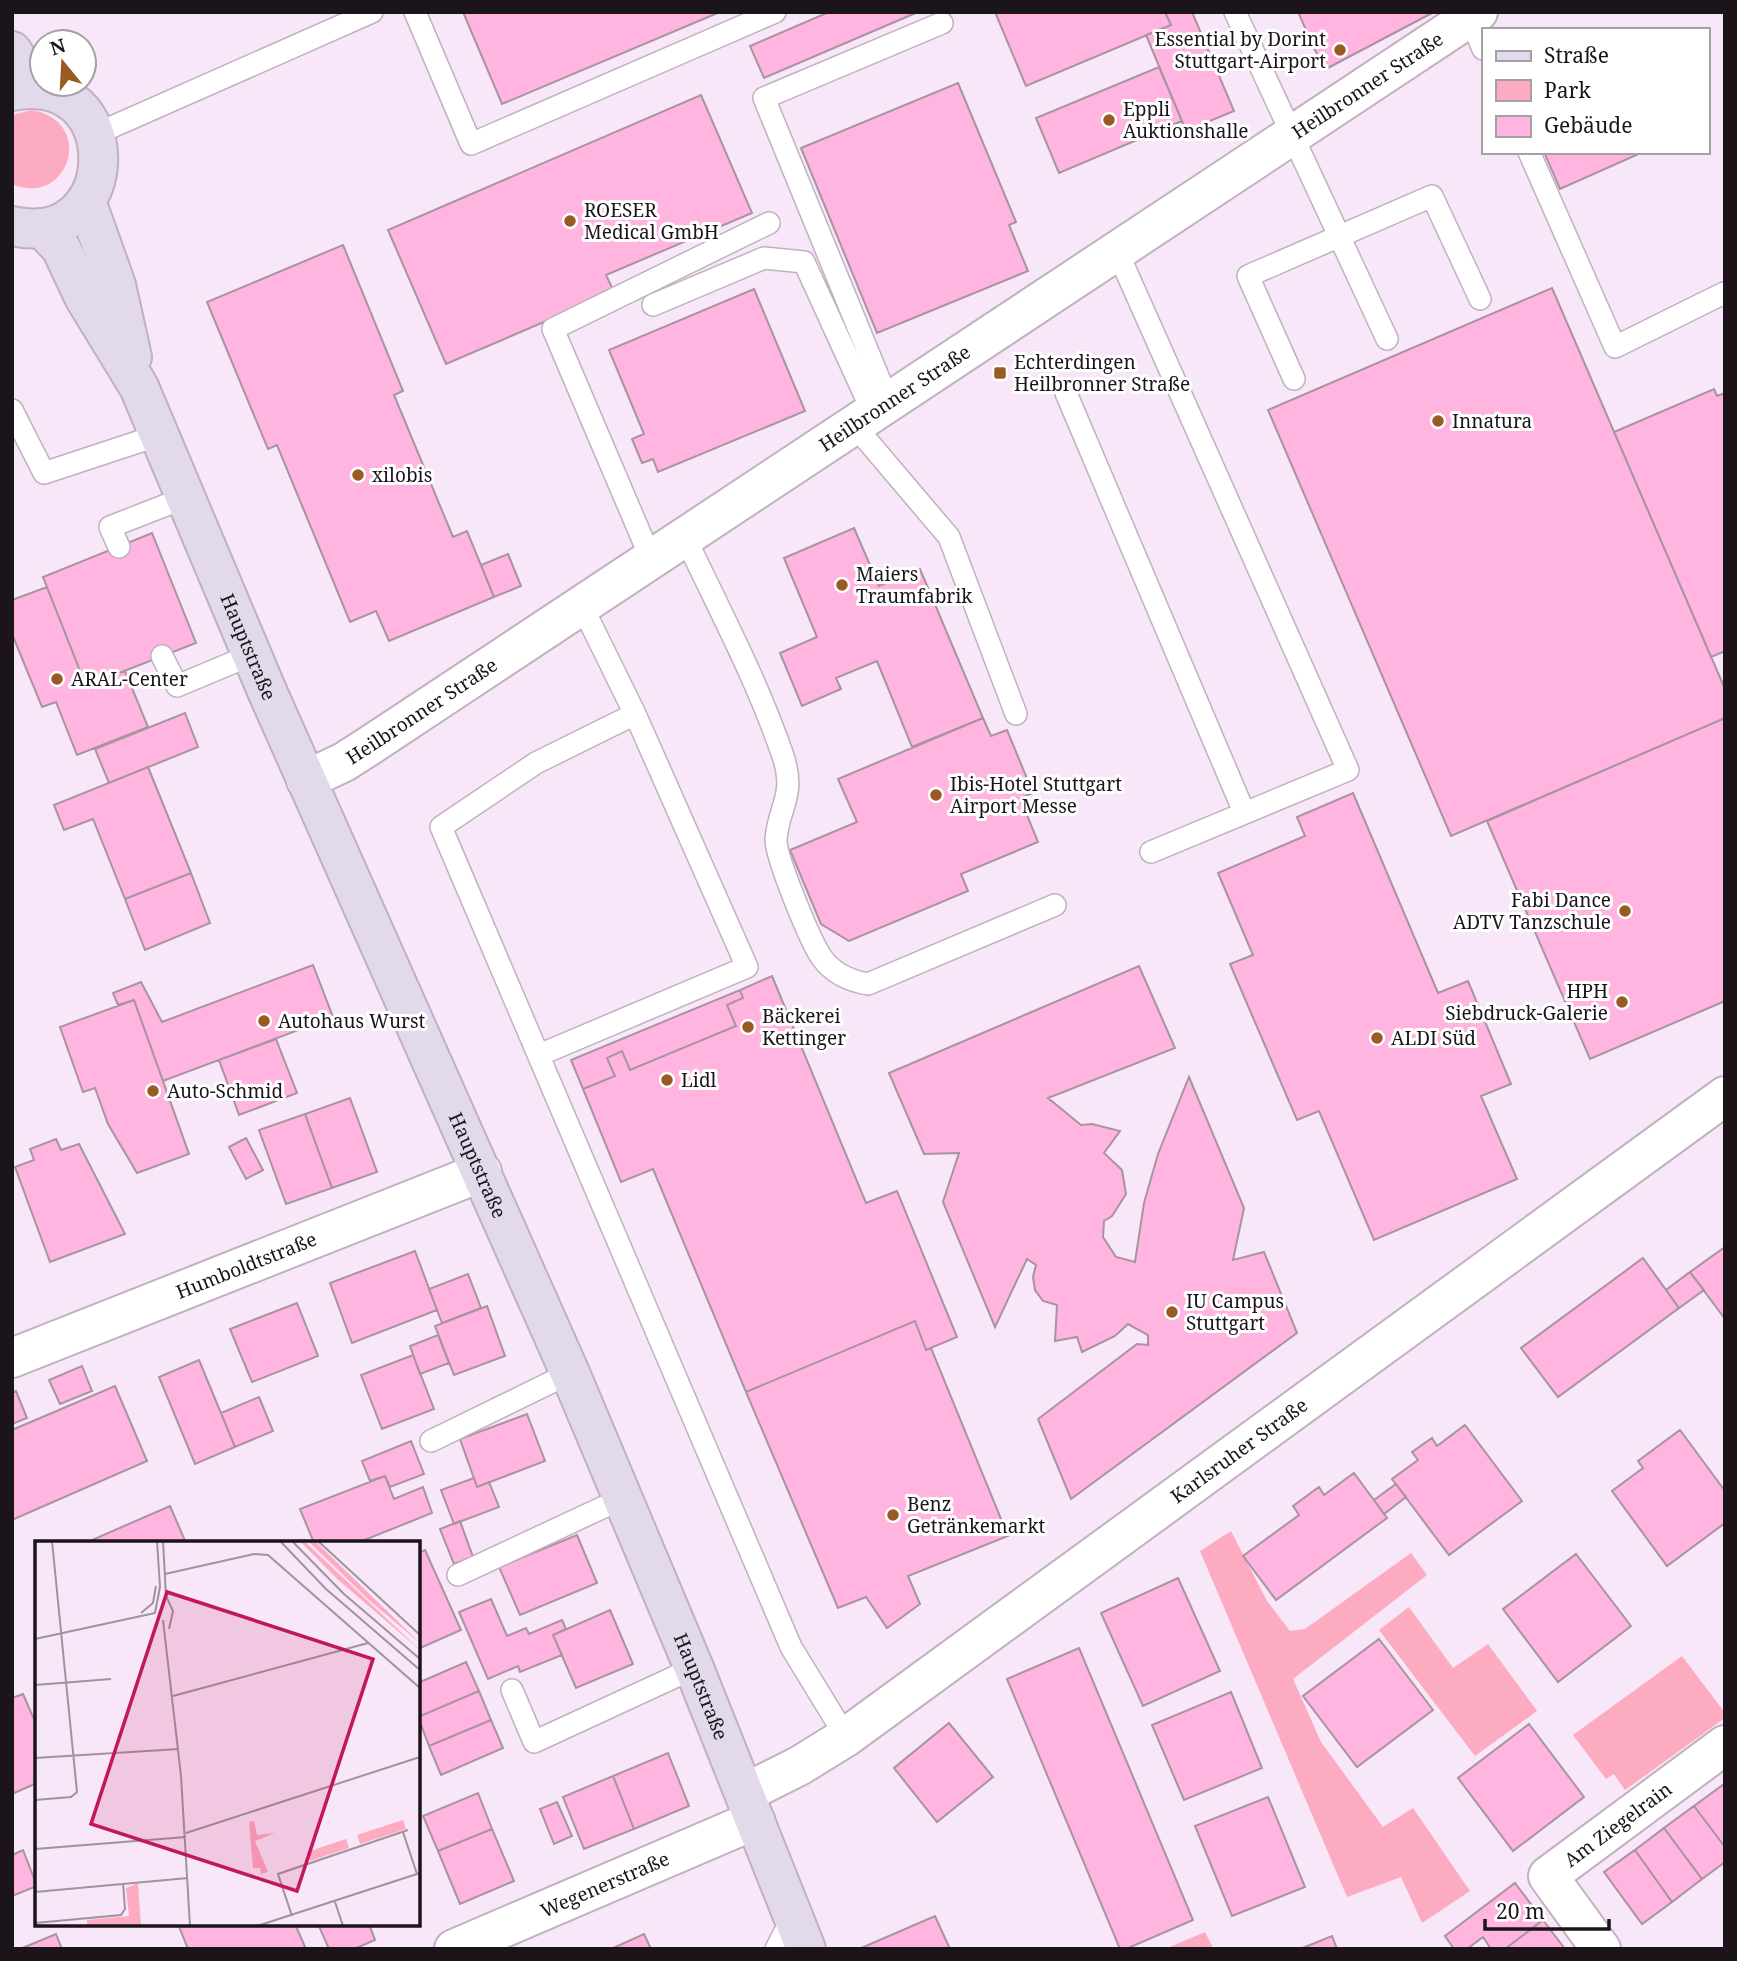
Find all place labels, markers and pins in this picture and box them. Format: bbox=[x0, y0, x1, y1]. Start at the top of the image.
place label: Essential by Dorint Stuttgart-Airport bbox=[1155, 26, 1326, 74]
marker: Essential by Dorint Stuttgart-Airport bbox=[1332, 42, 1348, 58]
place label: Eppli Auktionshalle bbox=[1123, 96, 1248, 144]
marker: Eppli Auktionshalle bbox=[1101, 112, 1117, 128]
place label: ROESER Medical GmbH bbox=[584, 197, 719, 245]
marker: ROESER Medical GmbH bbox=[562, 213, 578, 229]
place label: Echterdingen Heilbronner Straße bbox=[1014, 349, 1190, 397]
marker: Echterdingen Heilbronner Straße bbox=[992, 365, 1008, 381]
place label: Innatura bbox=[1452, 408, 1532, 434]
marker: Innatura bbox=[1430, 413, 1446, 429]
place label: xilobis bbox=[372, 462, 432, 488]
marker: xilobis bbox=[350, 467, 366, 483]
place label: Maiers Traumfabrik bbox=[856, 561, 973, 609]
marker: Maiers Traumfabrik bbox=[834, 577, 850, 593]
place label: ARAL-Center bbox=[71, 666, 188, 692]
marker: ARAL-Center bbox=[49, 671, 65, 687]
place label: Ibis-Hotel Stuttgart Airport Messe bbox=[950, 771, 1122, 819]
marker: Ibis-Hotel Stuttgart Airport Messe bbox=[928, 787, 944, 803]
place label: Fabi Dance ADTV Tanzschule bbox=[1453, 887, 1611, 935]
marker: Fabi Dance ADTV Tanzschule bbox=[1617, 903, 1633, 919]
place label: HPH Siebdruck-Galerie bbox=[1445, 978, 1608, 1026]
marker: HPH Siebdruck-Galerie bbox=[1614, 994, 1630, 1010]
place label: Bäckerei Kettinger bbox=[762, 1003, 846, 1051]
place label: Autohaus Wurst bbox=[278, 1008, 426, 1034]
marker: Autohaus Wurst bbox=[256, 1013, 272, 1029]
marker: Bäckerei Kettinger bbox=[740, 1019, 756, 1035]
place label: ALDI Süd bbox=[1391, 1025, 1476, 1051]
marker: ALDI Süd bbox=[1369, 1030, 1385, 1046]
place label: Lidl bbox=[681, 1067, 717, 1093]
marker: Lidl bbox=[659, 1072, 675, 1088]
place label: Auto-Schmid bbox=[167, 1078, 283, 1104]
marker: Auto-Schmid bbox=[145, 1083, 161, 1099]
place label: IU Campus Stuttgart bbox=[1186, 1288, 1284, 1336]
marker: IU Campus Stuttgart bbox=[1164, 1304, 1180, 1320]
place label: Benz Getränkemarkt bbox=[907, 1491, 1046, 1539]
marker: Benz Getränkemarkt bbox=[885, 1507, 901, 1523]

